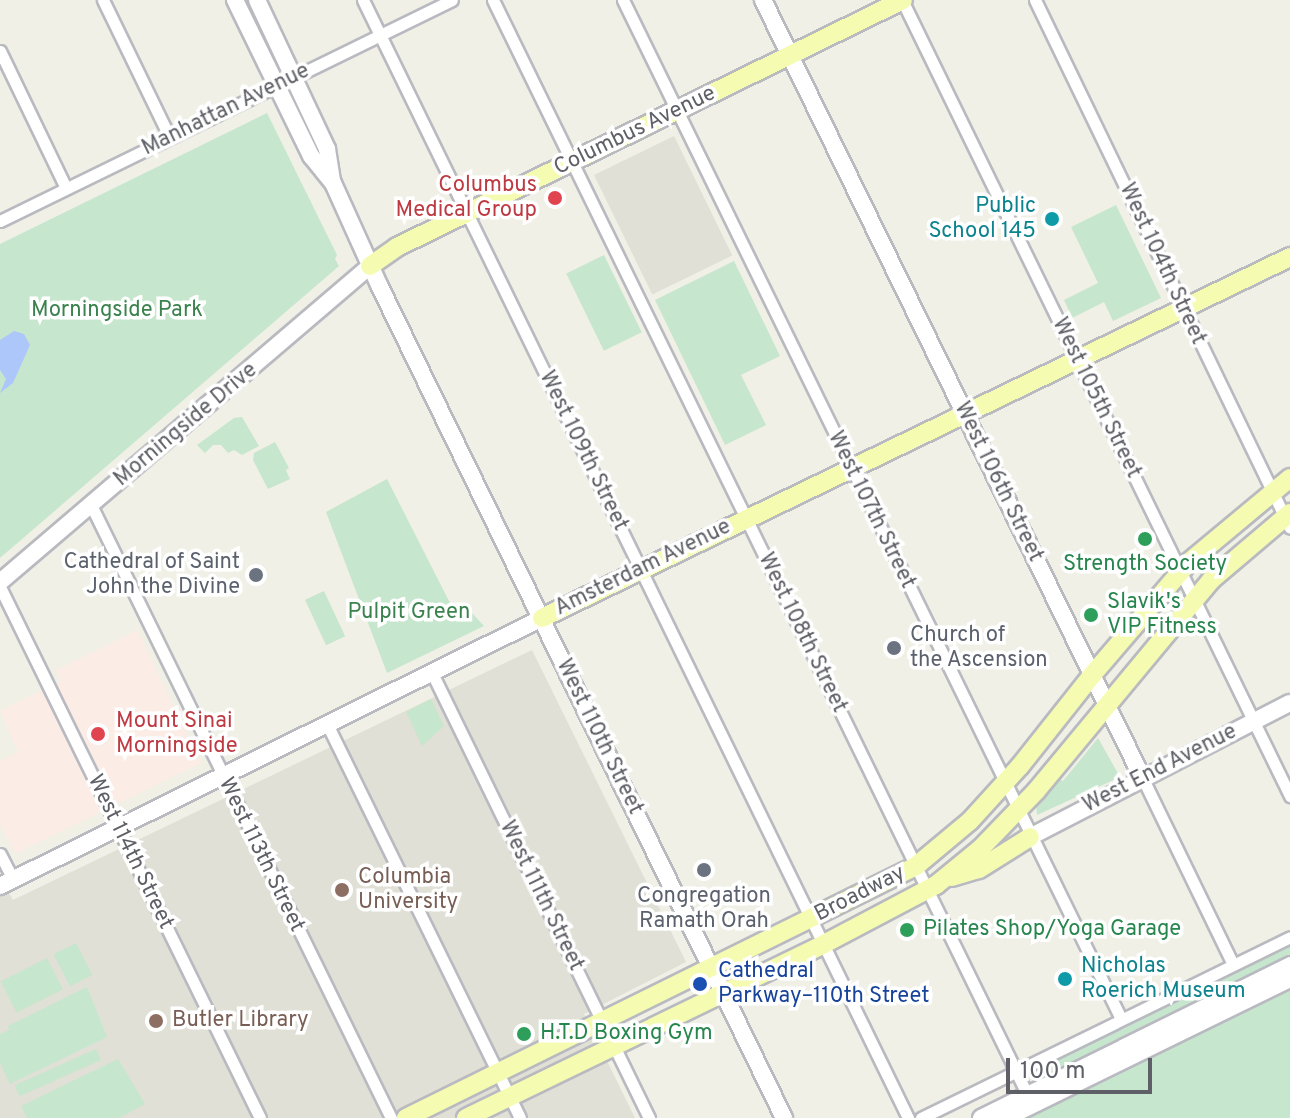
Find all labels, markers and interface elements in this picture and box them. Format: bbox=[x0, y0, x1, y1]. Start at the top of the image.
street label: Manhattan Avenue bbox=[138, 58, 314, 162]
street label: Columbus Avenue bbox=[550, 80, 720, 182]
place label: Columbus Medical Group bbox=[395, 172, 537, 224]
street label: West 104th Street bbox=[1113, 179, 1211, 349]
marker: Columbus Medical Group bbox=[544, 187, 566, 209]
place label: Public School 145 bbox=[929, 193, 1036, 244]
marker: Public School 145 bbox=[1043, 210, 1061, 228]
park label: Morningside Park bbox=[31, 298, 203, 324]
street label: West 105th Street bbox=[1046, 313, 1146, 483]
street label: Morningside Drive bbox=[109, 357, 263, 493]
street label: West 109th Street bbox=[533, 367, 633, 535]
street label: West 106th Street bbox=[948, 398, 1048, 566]
street label: West 107th Street bbox=[821, 427, 921, 593]
street label: Amsterdam Avenue bbox=[550, 514, 736, 622]
marker: Strength Society bbox=[1136, 530, 1154, 548]
place label: Cathedral of Saint John the Divine bbox=[63, 549, 240, 600]
street label: West 108th Street bbox=[752, 549, 852, 717]
place label: Strength Society bbox=[1063, 552, 1227, 578]
marker: Cathedral of Saint John the Divine bbox=[247, 566, 265, 584]
place label: Slavik's VIP Fitness bbox=[1107, 589, 1217, 640]
park label: Pulpit Green bbox=[347, 600, 471, 626]
marker: Slavik's VIP Fitness bbox=[1082, 606, 1100, 624]
place label: Church of the Ascension bbox=[910, 622, 1049, 674]
marker: Church of the Ascension bbox=[885, 639, 903, 657]
street label: West 110th Street bbox=[550, 655, 648, 819]
place label: Mount Sinai Morningside bbox=[116, 708, 238, 760]
street label: West End Avenue bbox=[1078, 719, 1242, 819]
marker: Mount Sinai Morningside bbox=[87, 723, 109, 745]
street label: West 114th Street bbox=[81, 770, 179, 934]
street label: West 113th Street bbox=[212, 773, 310, 937]
street label: West 111th Street bbox=[493, 817, 589, 975]
street label: Broadway bbox=[810, 860, 910, 928]
marker: Congregation Ramath Orah bbox=[695, 861, 713, 879]
place label: Columbia University bbox=[358, 864, 458, 916]
marker: Columbia University bbox=[333, 881, 351, 899]
place label: Congregation Ramath Orah bbox=[637, 883, 771, 934]
place label: Pilates Shop/Yoga Garage bbox=[923, 917, 1181, 943]
marker: Pilates Shop/Yoga Garage bbox=[898, 921, 916, 939]
place label: Nicholas Roerich Museum bbox=[1081, 953, 1246, 1004]
place label: Cathedral Parkway–110th Street bbox=[718, 958, 930, 1010]
marker: Nicholas Roerich Museum bbox=[1056, 970, 1074, 988]
marker: Cathedral Parkway–110th Street bbox=[689, 973, 711, 995]
place label: Butler Library bbox=[172, 1008, 309, 1034]
marker: Butler Library bbox=[147, 1012, 165, 1030]
place label: H.T.D Boxing Gym bbox=[540, 1021, 713, 1047]
marker: H.T.D Boxing Gym bbox=[515, 1025, 533, 1043]
scale bar bbox=[1010, 1042, 1156, 1092]
text: 100 m bbox=[1020, 1057, 1086, 1087]

